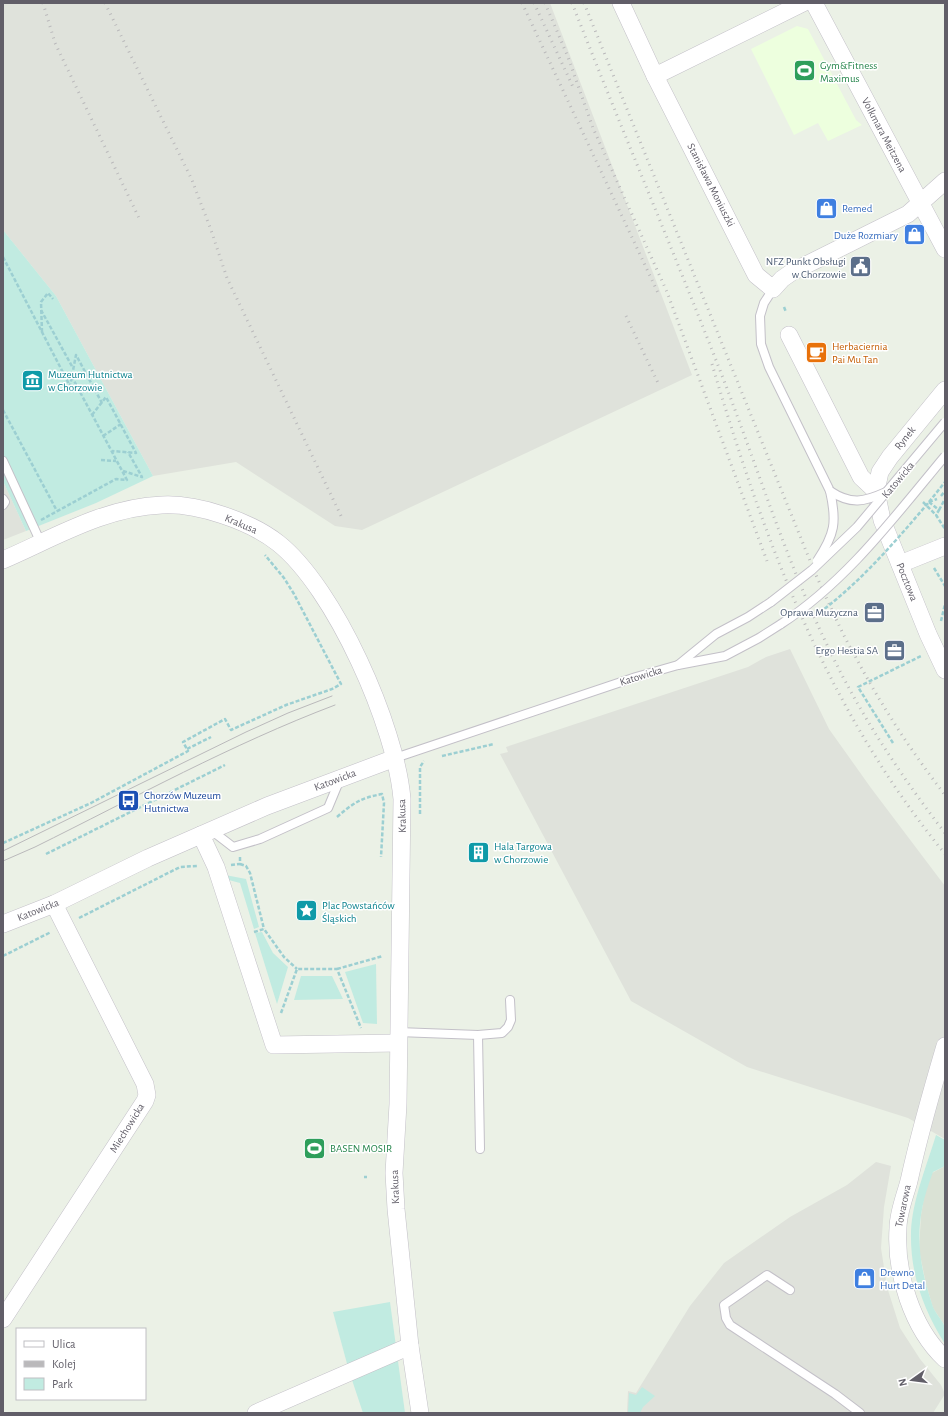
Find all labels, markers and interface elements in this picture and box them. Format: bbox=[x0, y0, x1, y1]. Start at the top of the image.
sports icon: Gym&Fitness Maximus bbox=[792, 58, 818, 84]
place label: Gym&Fitness Maximus bbox=[820, 60, 877, 84]
street label: Volkmara Meitzena bbox=[860, 96, 908, 174]
street label: Stanisława Moniuszki bbox=[685, 142, 737, 228]
shop icon: Remed bbox=[814, 195, 840, 221]
place label: Remed bbox=[842, 203, 873, 214]
shop icon: Duże Rozmiary bbox=[901, 222, 927, 248]
place label: Duże Rozmiary bbox=[834, 230, 898, 241]
public building icon: NFZ Punkt Obsługi w Chorzowie bbox=[848, 254, 874, 280]
place label: NFZ Punkt Obsługi w Chorzowie bbox=[766, 256, 846, 280]
cafe icon: Herbaciernia Pai Mu Tan bbox=[804, 339, 830, 365]
place label: Herbaciernia Pai Mu Tan bbox=[832, 341, 888, 365]
museum icon: Muzeum Hutnictwa w Chorzowie bbox=[19, 367, 45, 393]
place label: Muzeum Hutnictwa w Chorzowie bbox=[48, 369, 133, 393]
street label: Rynek bbox=[892, 424, 918, 452]
street label: Katowicka bbox=[880, 460, 916, 500]
street label: Krakusa bbox=[223, 512, 259, 536]
street label: Pocztowa bbox=[894, 561, 920, 603]
office icon: Oprawa Muzyczna bbox=[861, 599, 887, 625]
place label: Oprawa Muzyczna bbox=[780, 607, 858, 618]
office icon: Ergo Hestia SA bbox=[881, 637, 907, 663]
place label: Ergo Hestia SA bbox=[816, 645, 879, 656]
street label: Katowicka bbox=[618, 664, 664, 688]
street label: Katowicka bbox=[313, 767, 357, 793]
bus stop icon: Chorzów Muzeum Hutnictwa bbox=[115, 788, 141, 814]
place label: Chorzów Muzeum Hutnictwa bbox=[144, 790, 221, 814]
street label: Krakusa bbox=[396, 799, 408, 833]
building icon: Hala Targowa w Chorzowie bbox=[466, 839, 492, 865]
place label: Hala Targowa w Chorzowie bbox=[494, 841, 552, 865]
street label: Katowicka bbox=[16, 897, 60, 923]
place icon: Plac Powstańców Śląskich bbox=[294, 898, 320, 924]
place label: Plac Powstańców Śląskich bbox=[322, 900, 395, 924]
street label: Miechowicka bbox=[108, 1101, 146, 1155]
sports icon: BASEN MOSIR bbox=[301, 1135, 327, 1161]
place label: BASEN MOSIR bbox=[330, 1143, 392, 1154]
street label: Krakusa bbox=[389, 1170, 401, 1204]
street label: Towarowa bbox=[893, 1184, 913, 1228]
shop icon: Drewno Hurt Detal bbox=[852, 1265, 878, 1291]
place label: Drewno Hurt Detal bbox=[880, 1267, 925, 1291]
legend bbox=[16, 1328, 146, 1400]
text: Ulica bbox=[52, 1338, 76, 1350]
text: Kolej bbox=[52, 1358, 76, 1371]
north arrow bbox=[892, 1360, 932, 1400]
text: N bbox=[897, 1377, 909, 1387]
text: Park bbox=[52, 1378, 73, 1390]

